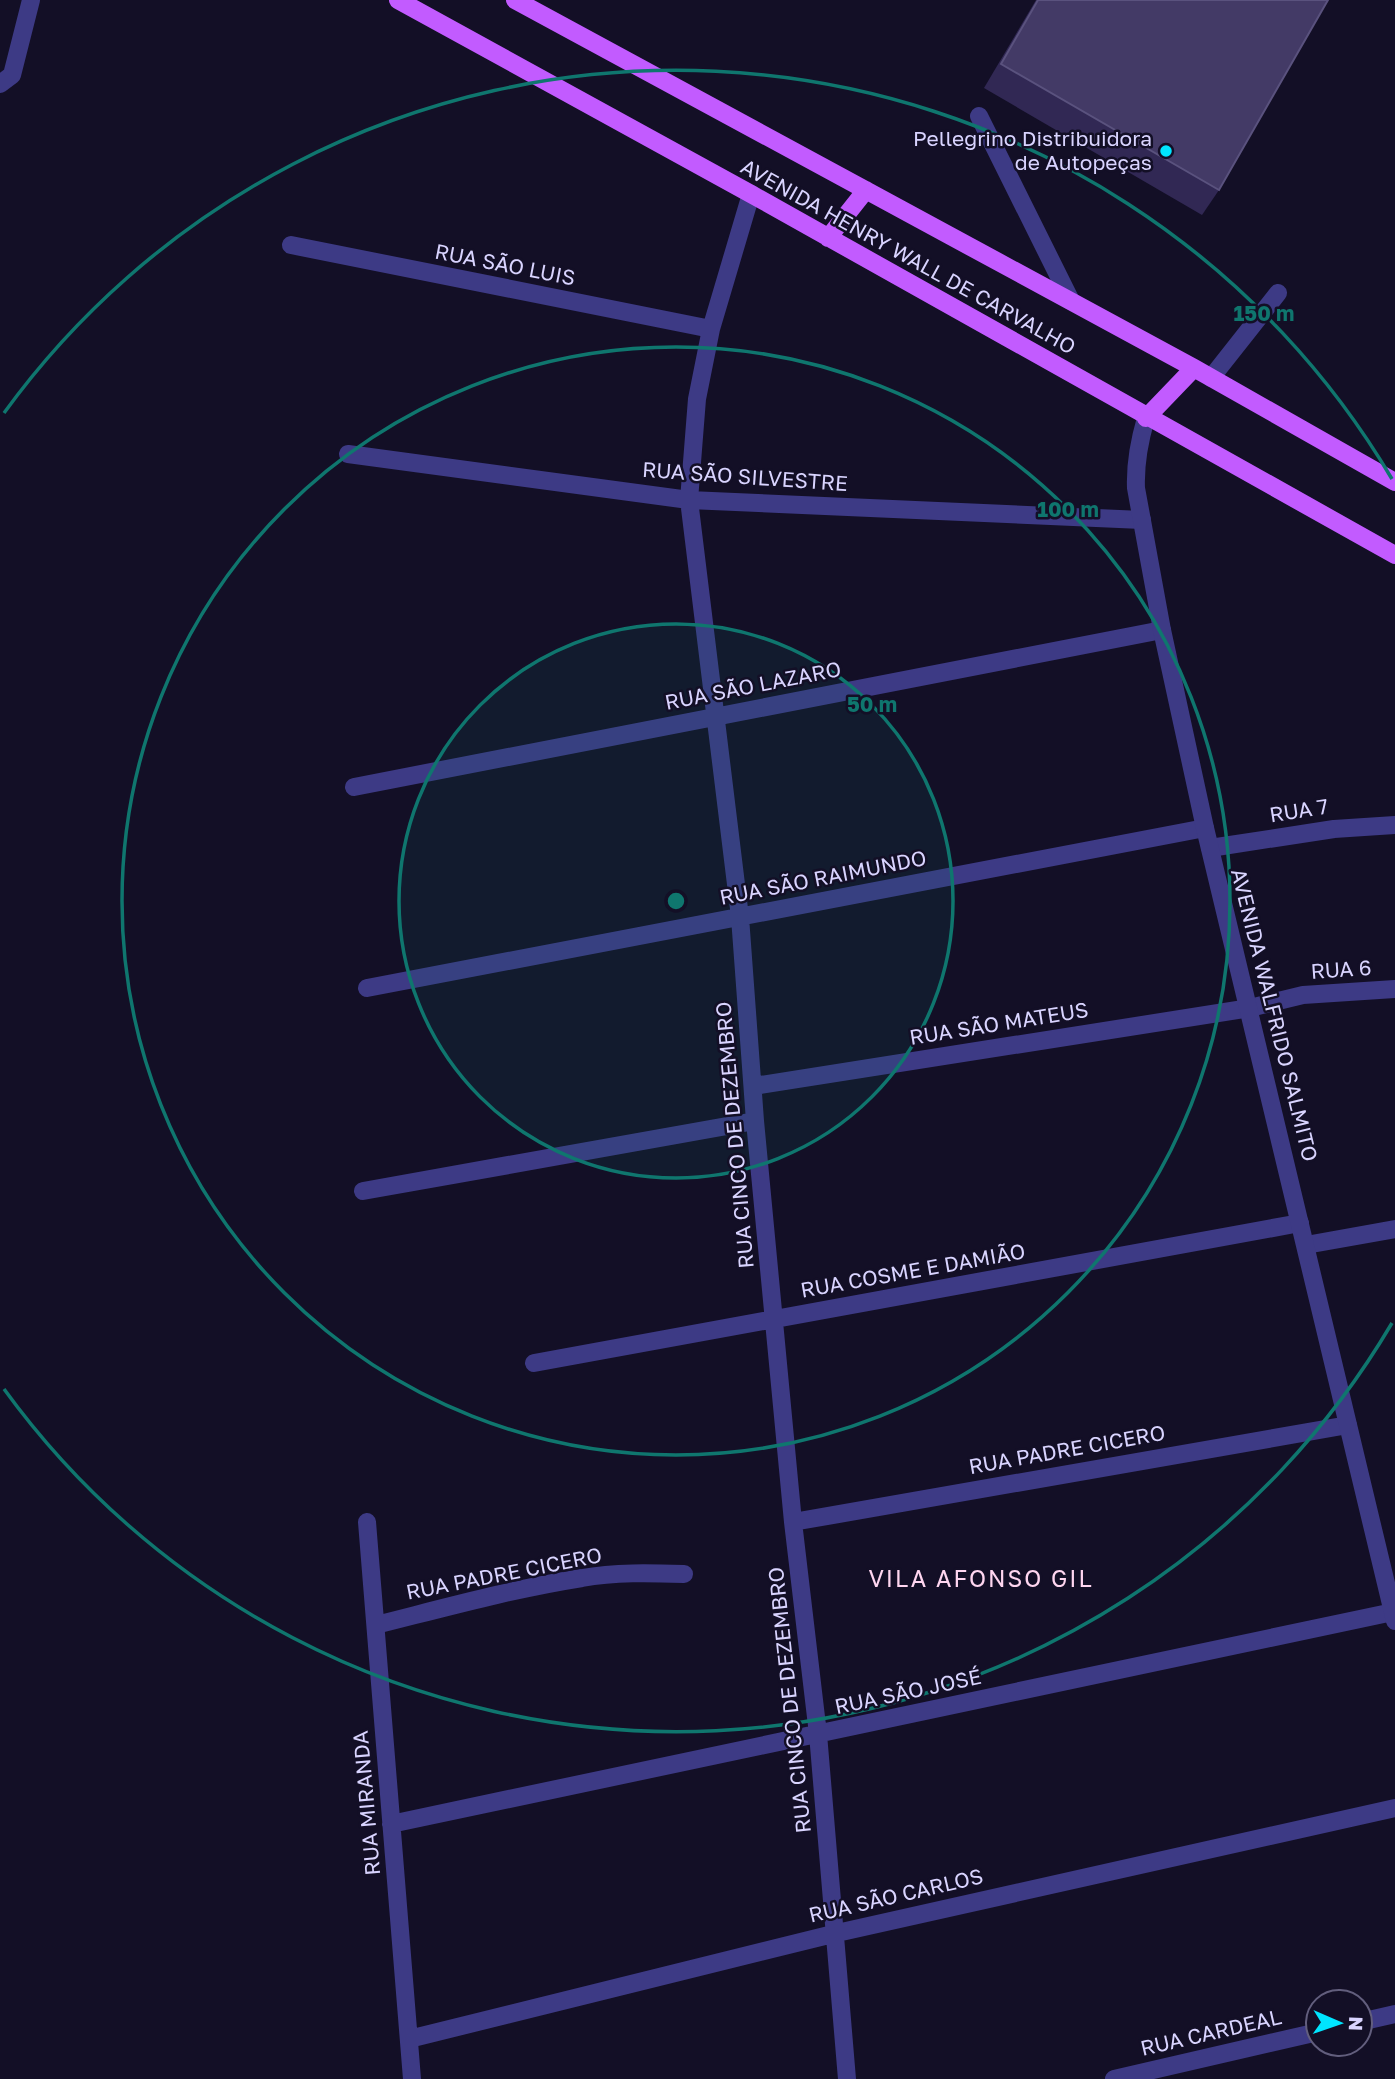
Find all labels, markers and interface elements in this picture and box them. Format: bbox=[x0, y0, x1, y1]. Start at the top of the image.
place label: Pellegrino Distribuidora de Autopeças bbox=[913, 125, 1152, 175]
marker: Pellegrino Distribuidora de Autopeças bbox=[1158, 143, 1174, 159]
street label: AVENIDA HENRY WALL DE CARVALHO bbox=[737, 153, 1080, 359]
street label: RUA SÃO LUIS bbox=[433, 238, 578, 290]
text: 150 m bbox=[1234, 300, 1294, 326]
street label: RUA SÃO SILVESTRE bbox=[641, 456, 849, 496]
text: 100 m bbox=[1037, 496, 1099, 522]
street label: RUA SÃO LAZARO bbox=[663, 655, 843, 715]
text: 50 m bbox=[847, 691, 897, 717]
street label: RUA 7 bbox=[1268, 793, 1330, 827]
street label: RUA SÃO RAIMUNDO bbox=[717, 844, 929, 910]
street label: AVENIDA WALFRIDO SALMITO bbox=[1226, 866, 1324, 1164]
centre of rings bbox=[664, 889, 688, 913]
street label: RUA 6 bbox=[1310, 954, 1372, 984]
street label: RUA SÃO MATEUS bbox=[908, 996, 1090, 1050]
street label: RUA CINCO DE DEZEMBRO bbox=[709, 1001, 759, 1270]
street label: RUA COSME E DAMIÃO bbox=[798, 1237, 1027, 1303]
street label: RUA PADRE CICERO bbox=[967, 1419, 1167, 1479]
street label: RUA PADRE CICERO bbox=[404, 1541, 604, 1605]
district label: VILA AFONSO GIL bbox=[868, 1564, 1094, 1592]
street label: RUA CINCO DE DEZEMBRO bbox=[762, 1566, 816, 1835]
street label: RUA SÃO JOSÉ bbox=[832, 1663, 983, 1719]
street label: RUA MIRANDA bbox=[347, 1730, 385, 1877]
street label: RUA SÃO CARLOS bbox=[806, 1862, 985, 1928]
north arrow bbox=[1304, 1988, 1374, 2058]
street label: RUA CARDEAL bbox=[1138, 2003, 1284, 2061]
text: N bbox=[1345, 2016, 1368, 2031]

